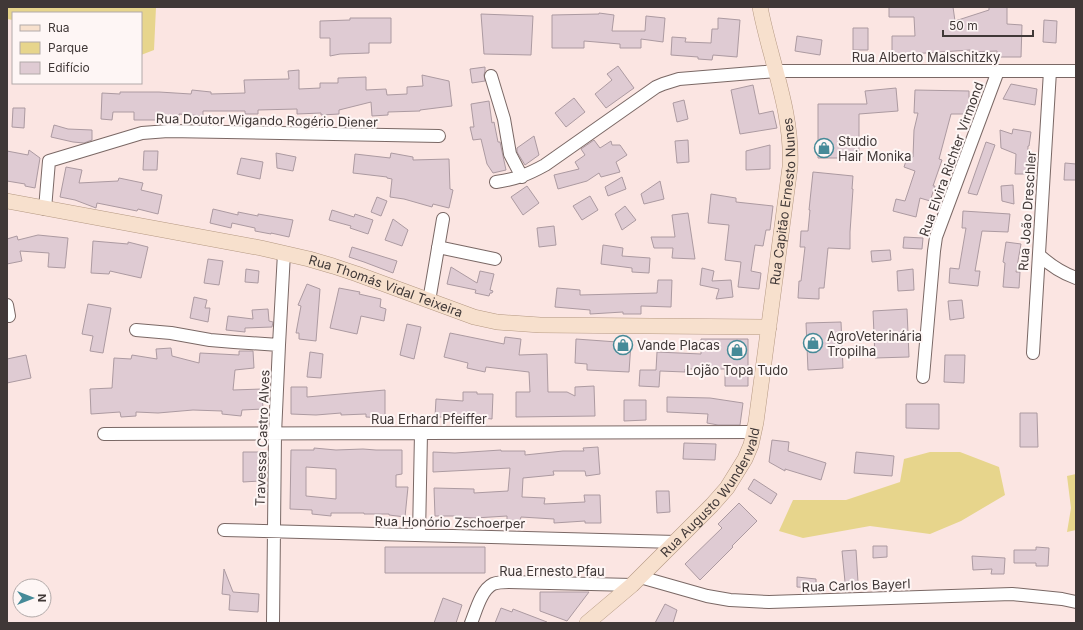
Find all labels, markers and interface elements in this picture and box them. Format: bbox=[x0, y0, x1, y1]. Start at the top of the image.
legend bbox=[12, 12, 142, 84]
scale bar bbox=[943, 12, 1033, 38]
text: 50 m bbox=[949, 18, 978, 33]
text: Rua bbox=[48, 20, 70, 35]
text: Parque bbox=[48, 40, 88, 55]
street label: Rua Alberto Malschitzky bbox=[852, 49, 1000, 65]
text: Edifício bbox=[48, 60, 90, 75]
street label: Rua Elvira Richter Virmond bbox=[916, 80, 986, 238]
street label: Rua Doutor Wigando Rogério Diener bbox=[156, 110, 378, 130]
street label: Rua Capitão Ernesto Nunes bbox=[766, 116, 798, 286]
place label: Studio Hair Monika bbox=[838, 133, 911, 164]
shop icon: Studio Hair Monika bbox=[813, 137, 835, 159]
street label: Rua João Dreschler bbox=[1015, 150, 1039, 272]
street label: Rua Thomás Vidal Teixeira bbox=[307, 251, 465, 320]
place label: AgroVeterinária Tropilha bbox=[827, 328, 922, 359]
shop icon: AgroVeterinária Tropilha bbox=[802, 332, 824, 354]
shop icon: Vande Placas bbox=[612, 334, 634, 356]
place label: Vande Placas bbox=[637, 337, 720, 353]
shop icon: Lojão Topa Tudo bbox=[726, 339, 748, 361]
place label: Lojão Topa Tudo bbox=[686, 362, 788, 378]
street label: Travessa Castro Alves bbox=[252, 369, 272, 507]
street label: Rua Erhard Pfeiffer bbox=[371, 411, 487, 427]
street label: Rua Augusto Wunderwald bbox=[657, 426, 763, 560]
street label: Rua Honório Zschoerper bbox=[375, 513, 526, 531]
street label: Rua Ernesto Pfau bbox=[499, 563, 605, 579]
street label: Rua Carlos Bayerl bbox=[801, 575, 911, 595]
north arrow bbox=[12, 578, 52, 618]
text: N bbox=[35, 594, 49, 602]

